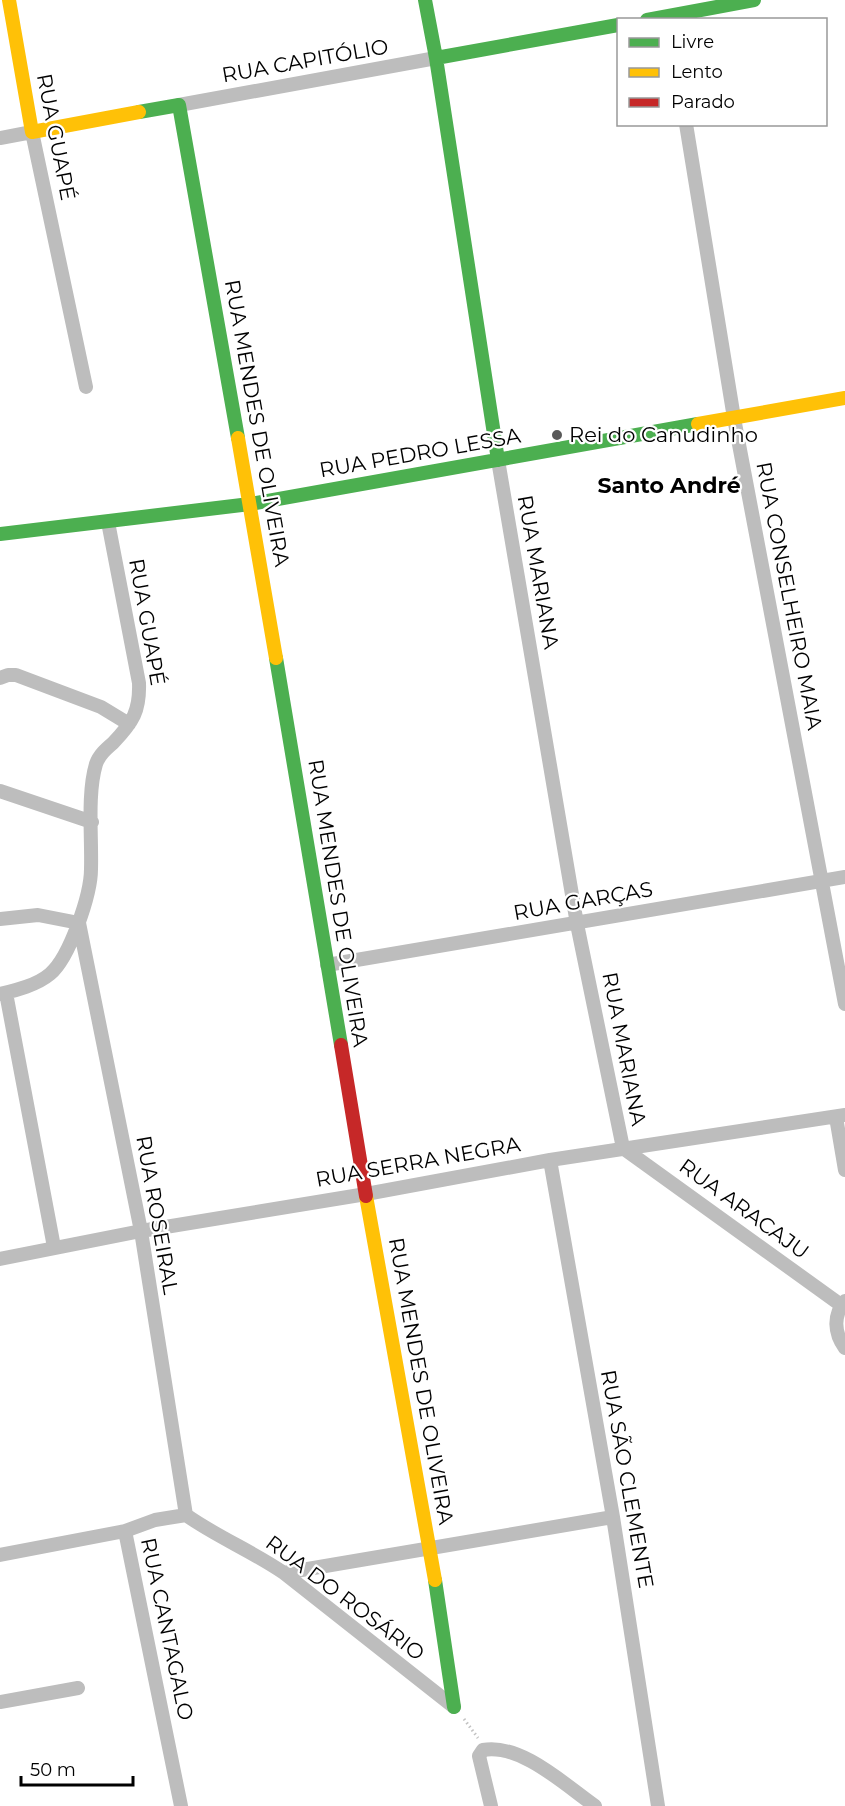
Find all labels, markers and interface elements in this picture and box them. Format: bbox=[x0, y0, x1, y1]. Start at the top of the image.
legend bbox=[617, 18, 827, 126]
text: Livre bbox=[671, 31, 714, 53]
street label: RUA CAPITÓLIO bbox=[220, 34, 390, 87]
text: Lento bbox=[671, 61, 723, 83]
street label: RUA GUAPÉ bbox=[32, 71, 81, 202]
text: Parado bbox=[671, 91, 735, 113]
street label: RUA MENDES DE OLIVEIRA bbox=[220, 277, 295, 569]
street label: RUA PEDRO LESSA bbox=[317, 422, 523, 483]
place label: Rei do Canudinho bbox=[569, 422, 758, 447]
marker: Rei do Canudinho bbox=[550, 428, 564, 442]
street label: RUA CONSELHEIRO MAIA bbox=[751, 460, 828, 733]
district label: Santo André bbox=[597, 472, 741, 499]
street label: RUA MARIANA bbox=[513, 493, 564, 652]
street label: RUA GUAPÉ bbox=[124, 556, 171, 687]
street label: RUA MENDES DE OLIVEIRA bbox=[303, 757, 374, 1049]
street label: RUA GARÇAS bbox=[511, 876, 655, 925]
street label: RUA MARIANA bbox=[597, 970, 652, 1129]
street label: RUA SERRA NEGRA bbox=[314, 1131, 523, 1192]
street label: RUA ROSEIRAL bbox=[131, 1134, 184, 1297]
street label: RUA ARACAJU bbox=[675, 1153, 814, 1264]
street label: RUA MENDES DE OLIVEIRA bbox=[384, 1235, 459, 1527]
street label: RUA SÃO CLEMENTE bbox=[596, 1368, 659, 1590]
street label: RUA DO ROSÁRIO bbox=[261, 1530, 430, 1665]
street label: RUA CANTAGALO bbox=[136, 1535, 199, 1722]
scale bar bbox=[21, 1749, 134, 1787]
text: 50 m bbox=[30, 1759, 76, 1781]

